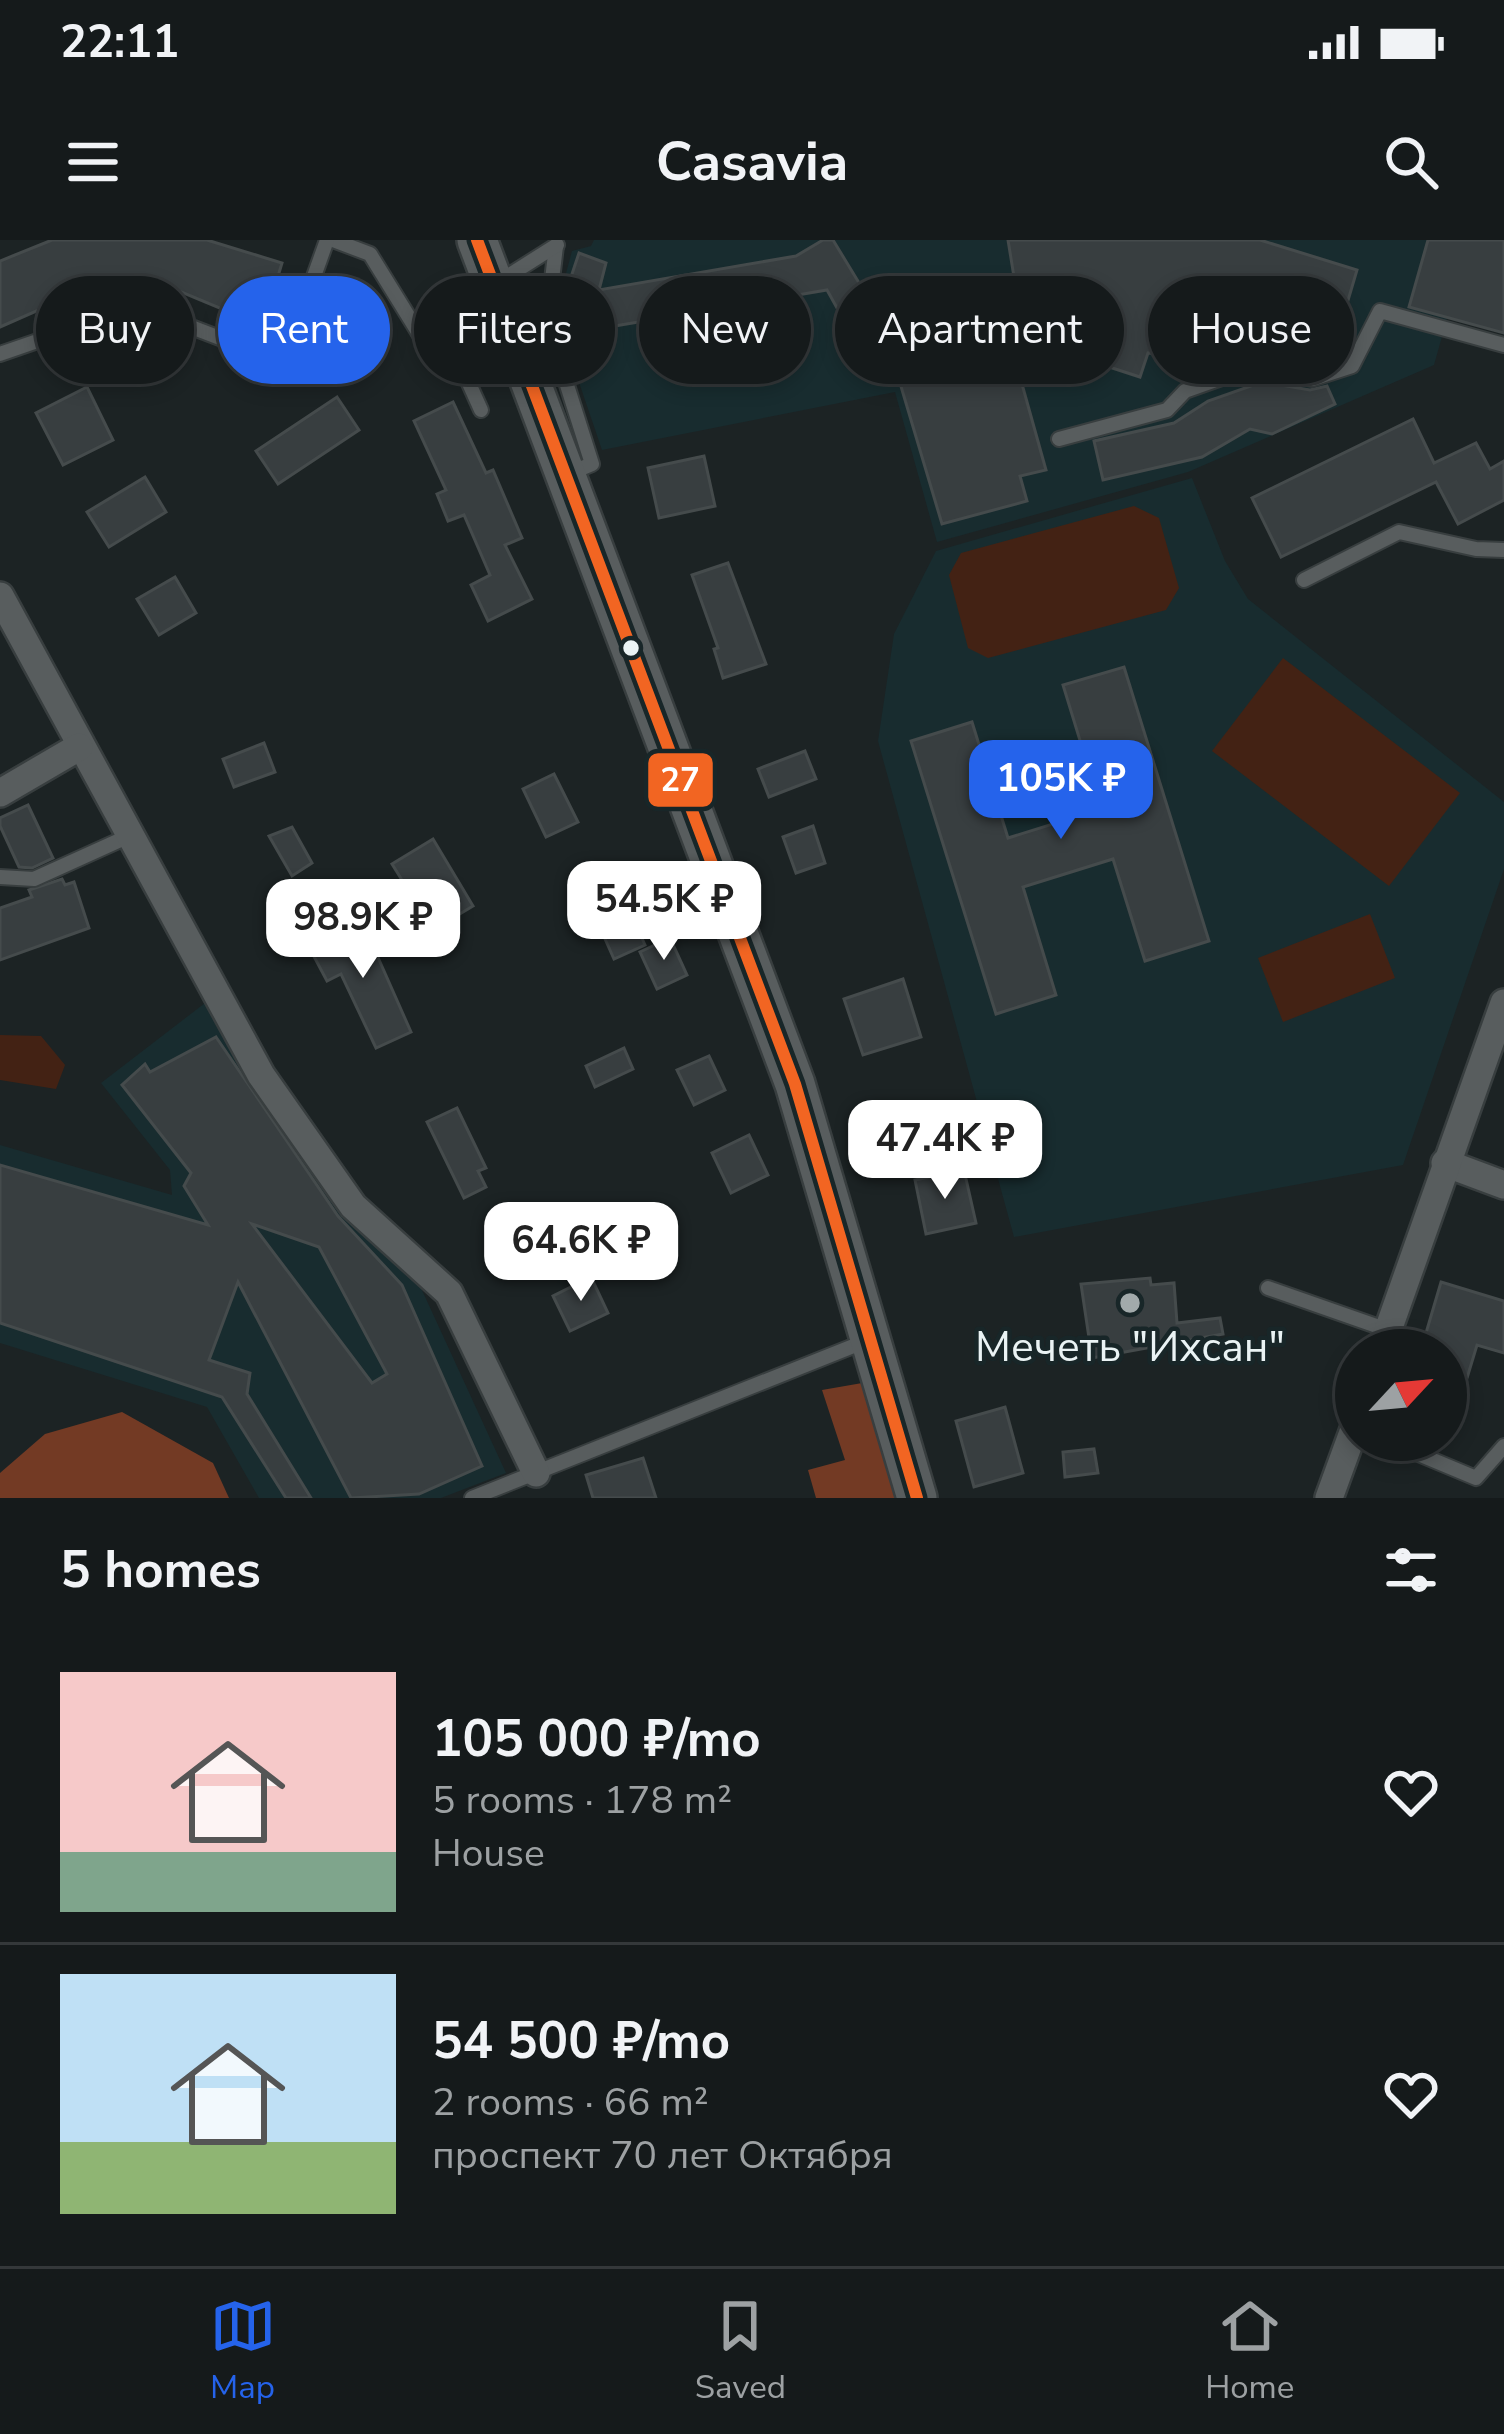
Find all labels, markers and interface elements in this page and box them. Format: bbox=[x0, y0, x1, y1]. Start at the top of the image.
text: 22:11 bbox=[60, 12, 179, 73]
text: Casavia bbox=[656, 125, 848, 199]
icon: menu bbox=[60, 129, 126, 195]
icon: search bbox=[1378, 129, 1444, 195]
chip: Buy bbox=[36, 276, 194, 384]
chip: Rent bbox=[218, 276, 390, 384]
chip: Filters bbox=[414, 276, 615, 384]
chip: New bbox=[639, 276, 811, 384]
chip: Apartment bbox=[835, 276, 1124, 384]
chip: House bbox=[1148, 276, 1354, 384]
unlabelled marker bbox=[620, 637, 642, 659]
pin: 105K ₽ bbox=[963, 740, 1159, 842]
line badge: 27 bbox=[646, 751, 715, 809]
text: 105K ₽ bbox=[996, 752, 1126, 805]
text: 27 bbox=[660, 758, 700, 803]
pin: 54.5K ₽ bbox=[553, 861, 775, 963]
text: 54.5K ₽ bbox=[594, 873, 734, 926]
pin: 98.9K ₽ bbox=[252, 879, 474, 981]
text: 98.9K ₽ bbox=[293, 891, 433, 944]
pin: 47.4K ₽ bbox=[834, 1100, 1056, 1202]
text: 47.4K ₽ bbox=[875, 1112, 1015, 1165]
pin: 64.6K ₽ bbox=[470, 1202, 692, 1304]
text: 64.6K ₽ bbox=[511, 1214, 651, 1267]
marker: Мечеть "Ихсан" bbox=[1117, 1290, 1143, 1316]
place label: Мечеть "Ихсан" bbox=[975, 1319, 1285, 1376]
north arrow bbox=[1335, 1329, 1467, 1461]
map controls bbox=[1335, 1329, 1467, 1461]
text: 5 homes bbox=[60, 1535, 261, 1605]
icon: filters bbox=[1378, 1537, 1444, 1603]
text: 105 000 ₽/mo bbox=[432, 1704, 761, 1774]
icon: home bbox=[156, 1720, 300, 1864]
icon: heart bbox=[1378, 1759, 1444, 1825]
text: 5 rooms · 178 m² bbox=[432, 1774, 732, 1827]
text: House bbox=[432, 1827, 545, 1880]
text: 54 500 ₽/mo bbox=[432, 2006, 730, 2076]
icon: home bbox=[156, 2022, 300, 2166]
icon: heart bbox=[1378, 2061, 1444, 2127]
text: 2 rooms · 66 m² bbox=[432, 2076, 709, 2129]
text: проспект 70 лет Октября bbox=[432, 2129, 893, 2182]
tab: Map bbox=[210, 2293, 276, 2410]
tab: Saved bbox=[695, 2293, 786, 2410]
tab: Home bbox=[1205, 2293, 1294, 2410]

